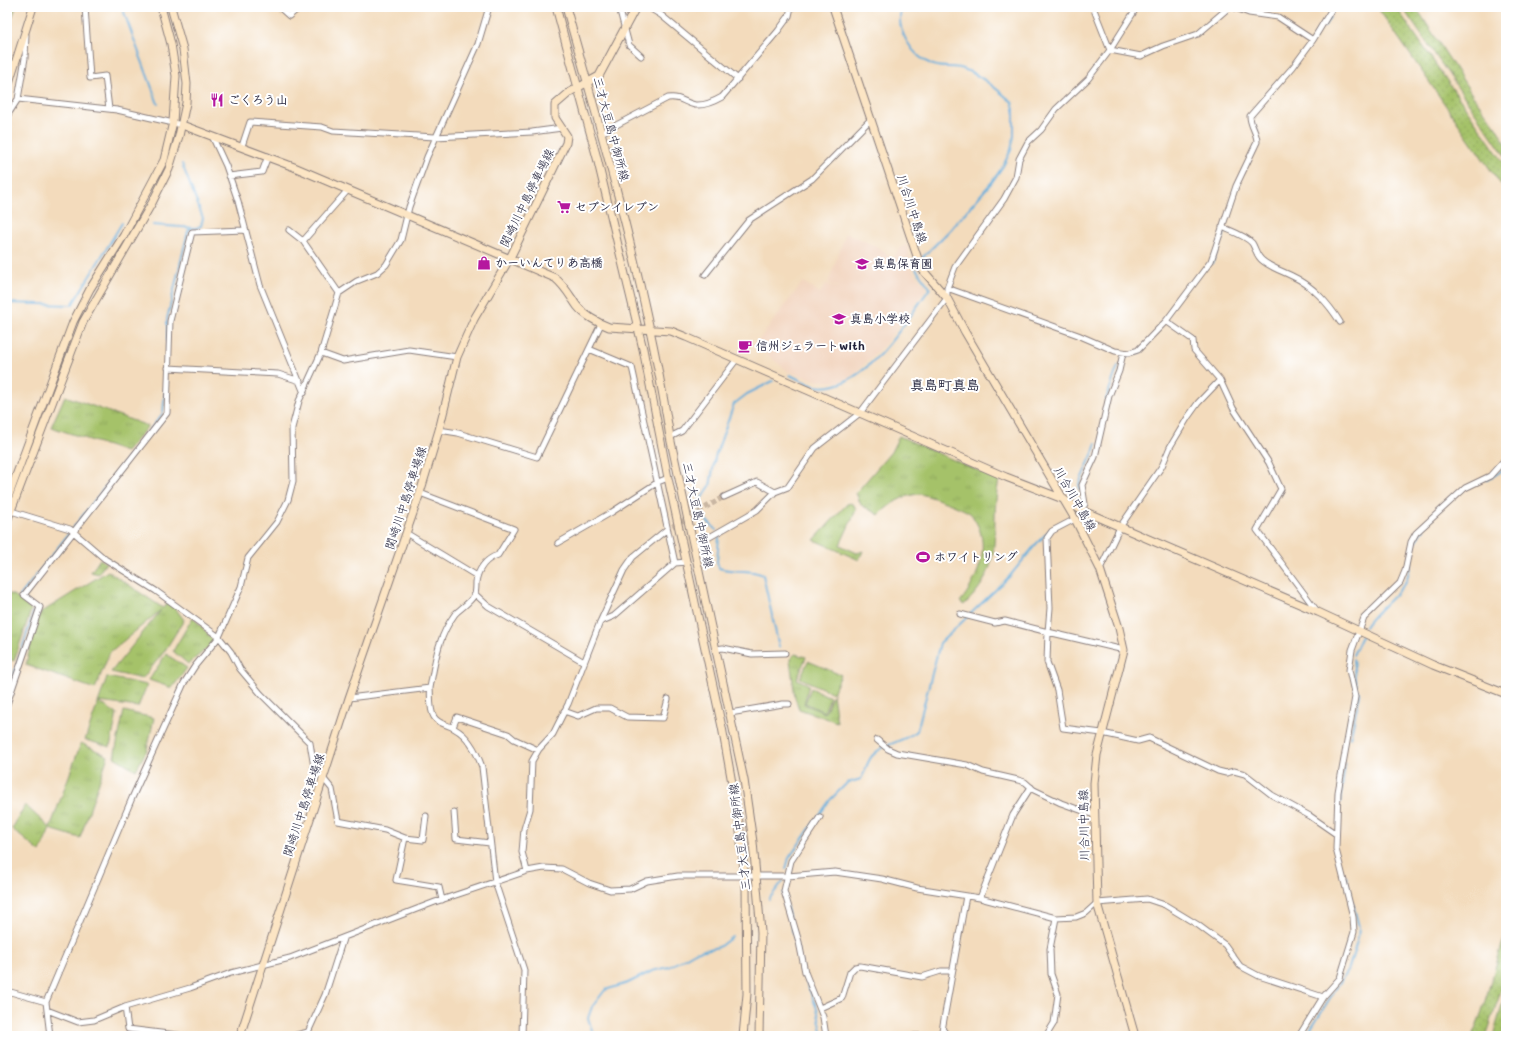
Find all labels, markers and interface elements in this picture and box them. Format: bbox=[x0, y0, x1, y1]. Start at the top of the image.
street label: 三才大豆島中御所線 bbox=[590, 75, 634, 183]
place label: ごくろう山 bbox=[228, 91, 288, 107]
restaurant icon: ごくろう山 bbox=[209, 92, 225, 108]
street label: 関崎川中島停車場線 bbox=[495, 146, 557, 250]
street label: 川合川中島線 bbox=[894, 172, 932, 245]
place label: セブンイレブン bbox=[575, 198, 659, 214]
supermarket icon: セブンイレブン bbox=[556, 199, 572, 215]
place label: かーいんてりあ高橋 bbox=[495, 254, 603, 270]
shop icon: かーいんてりあ高橋 bbox=[476, 255, 492, 271]
place label: 真島保育園 bbox=[873, 255, 933, 271]
school or university icon: 真島保育園 bbox=[854, 256, 870, 272]
place label: 真島小学校 bbox=[850, 310, 910, 326]
school or university icon: 真島小学校 bbox=[831, 311, 847, 327]
place label: 信州ジェラートwith bbox=[756, 337, 865, 353]
cafe icon: 信州ジェラートwith bbox=[737, 338, 753, 354]
district label: 真島町真島 bbox=[910, 375, 980, 394]
street label: 関崎川中島停車場線 bbox=[381, 444, 429, 552]
street label: 三才大豆島中御所線 bbox=[680, 460, 718, 569]
street label: 川合川中島線 bbox=[1051, 463, 1101, 534]
place label: ホワイトリング bbox=[934, 548, 1018, 564]
sports icon: ホワイトリング bbox=[915, 549, 931, 565]
street label: 関崎川中島停車場線 bbox=[279, 751, 327, 859]
street label: 三才大豆島中御所線 bbox=[724, 783, 754, 892]
street label: 川合川中島線 bbox=[1074, 789, 1092, 861]

